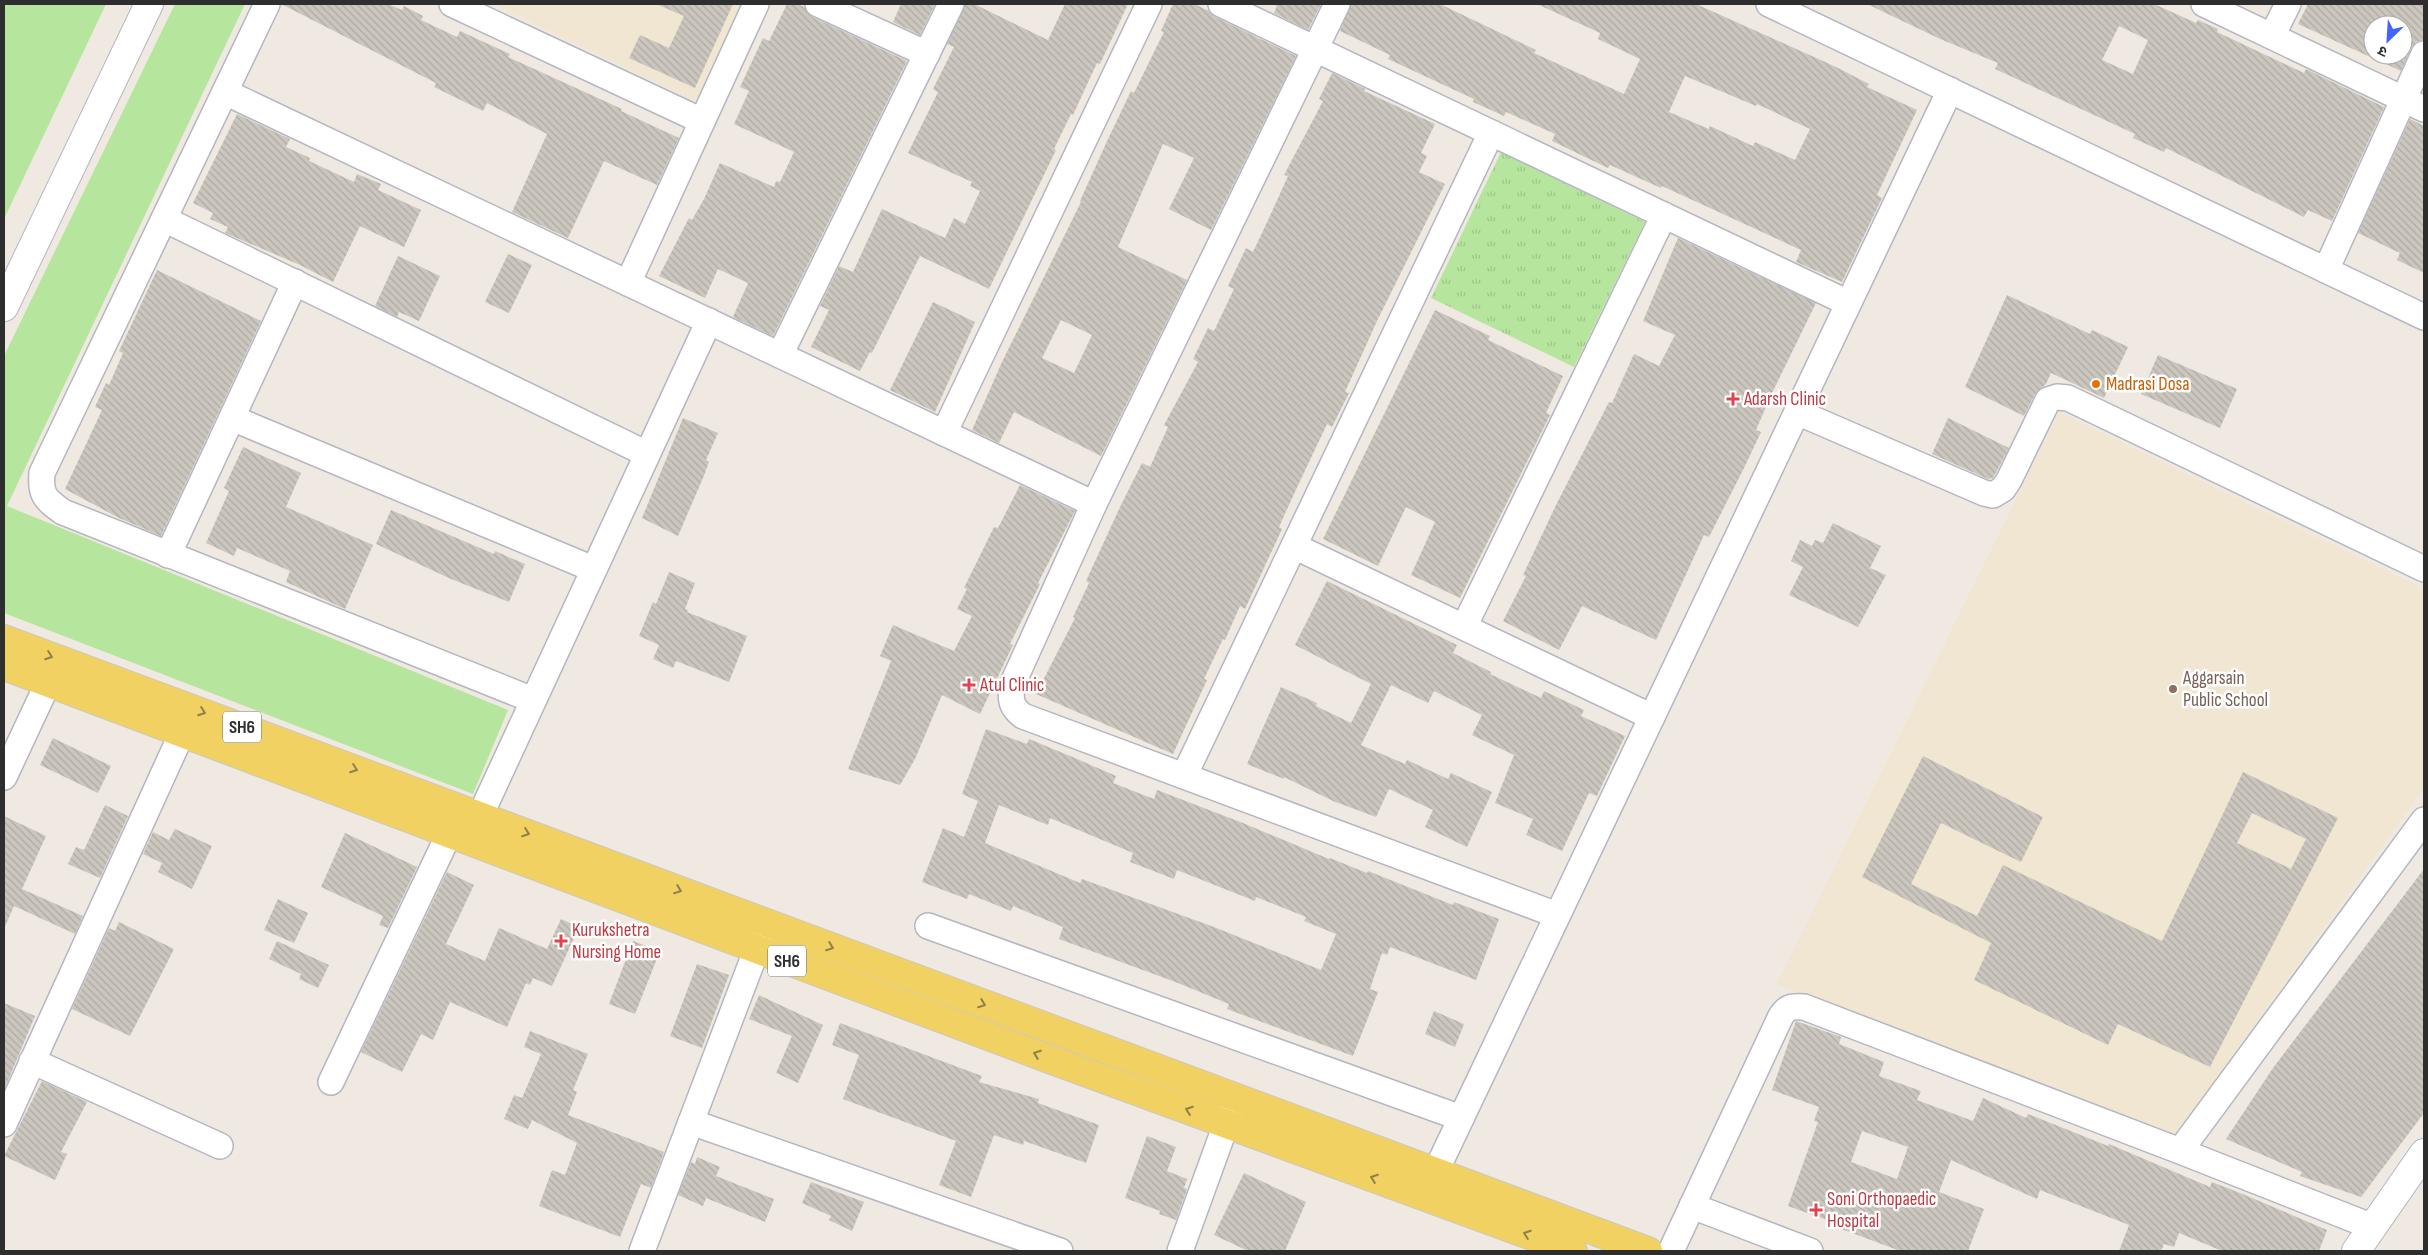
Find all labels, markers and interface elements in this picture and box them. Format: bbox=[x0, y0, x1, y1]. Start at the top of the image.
north arrow bbox=[2363, 15, 2413, 65]
text: उ bbox=[2375, 42, 2390, 61]
place label: Madrasi Dosa bbox=[2106, 373, 2190, 396]
marker: Madrasi Dosa bbox=[2090, 378, 2102, 390]
place label: Adarsh Clinic bbox=[1743, 388, 1826, 411]
marker: Adarsh Clinic bbox=[1726, 392, 1740, 406]
one-way arrow bbox=[45, 650, 53, 660]
place label: Aggarsain Public School bbox=[2182, 667, 2268, 712]
place label: Atul Clinic bbox=[979, 674, 1044, 697]
marker: Atul Clinic bbox=[962, 678, 976, 692]
marker: Aggarsain Public School bbox=[2167, 683, 2179, 695]
one-way arrow bbox=[197, 706, 206, 716]
road number: SH6 bbox=[223, 712, 261, 742]
one-way arrow bbox=[349, 763, 358, 773]
one-way arrow bbox=[521, 827, 529, 837]
one-way arrow bbox=[673, 884, 682, 894]
place label: Kurukshetra Nursing Home bbox=[572, 919, 661, 964]
marker: Kurukshetra Nursing Home bbox=[554, 934, 568, 948]
one-way arrow bbox=[825, 941, 834, 951]
road number: SH6 bbox=[768, 946, 806, 976]
one-way arrow bbox=[977, 998, 986, 1008]
one-way arrow bbox=[1033, 1050, 1041, 1060]
one-way arrow bbox=[1185, 1106, 1194, 1116]
one-way arrow bbox=[1371, 1174, 1379, 1184]
place label: Soni Orthopaedic Hospital bbox=[1827, 1188, 1936, 1233]
marker: Soni Orthopaedic Hospital bbox=[1809, 1203, 1823, 1217]
one-way arrow bbox=[1523, 1230, 1532, 1240]

